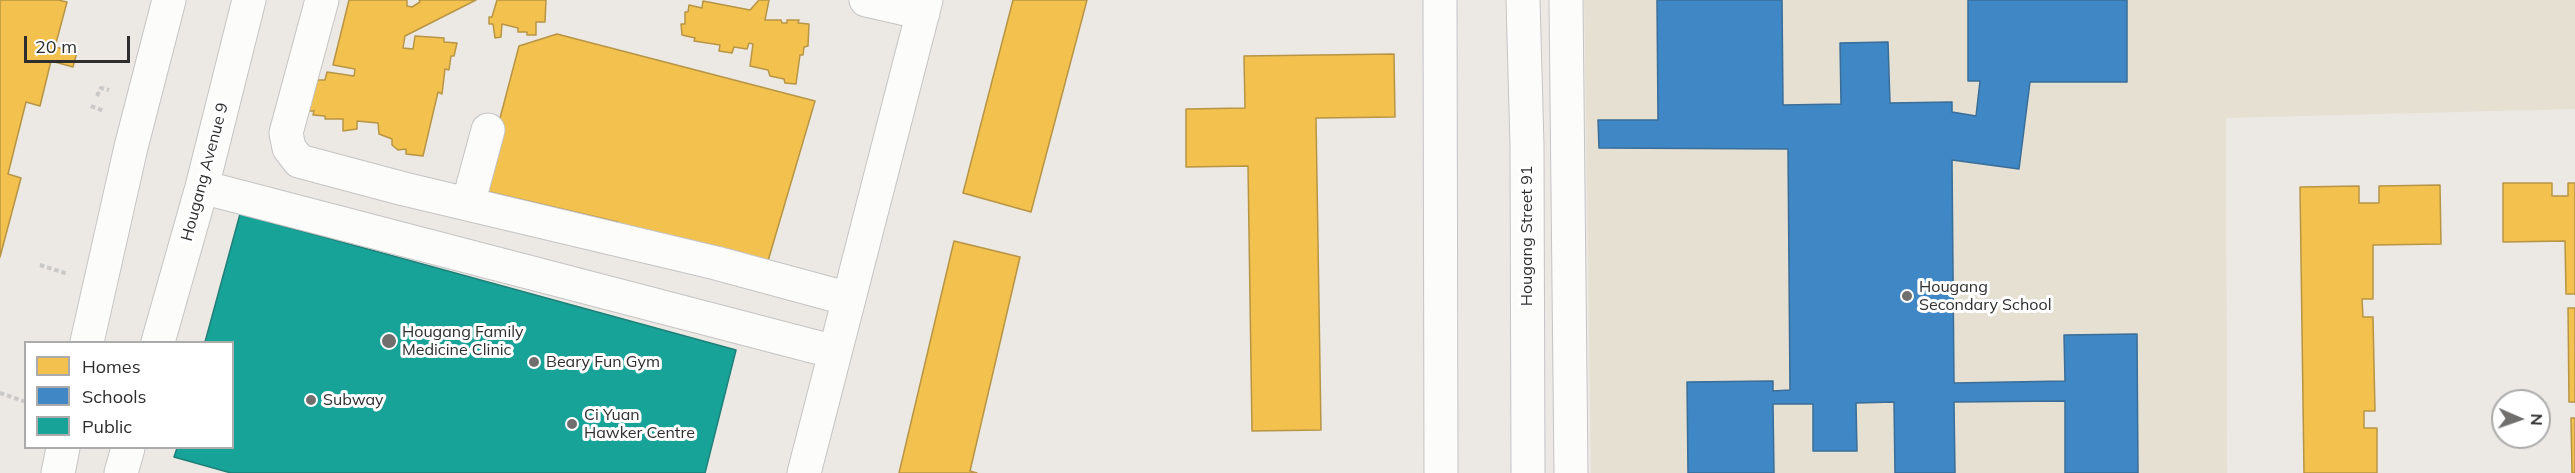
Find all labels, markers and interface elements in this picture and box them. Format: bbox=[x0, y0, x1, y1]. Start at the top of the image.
scale bar bbox=[27, 24, 134, 62]
text: 20 m bbox=[35, 35, 77, 58]
street label: Hougang Avenue 9 bbox=[177, 101, 233, 243]
street label: Hougang Street 91 bbox=[1517, 166, 1537, 306]
place label: Hougang Secondary School bbox=[1919, 277, 2051, 315]
marker: Hougang Secondary School bbox=[1900, 289, 1914, 303]
place label: Hougang Family Medicine Clinic bbox=[402, 322, 524, 360]
marker: Hougang Family Medicine Clinic bbox=[380, 332, 398, 350]
legend bbox=[24, 341, 234, 449]
place label: Beary Fun Gym bbox=[546, 352, 660, 372]
text: Homes bbox=[82, 355, 141, 378]
marker: Beary Fun Gym bbox=[527, 355, 541, 369]
text: Schools bbox=[82, 385, 146, 408]
north arrow bbox=[2491, 389, 2551, 449]
place label: Subway bbox=[323, 390, 383, 410]
marker: Subway bbox=[304, 393, 318, 407]
place label: Ci Yuan Hawker Centre bbox=[584, 405, 695, 443]
text: N bbox=[2527, 413, 2547, 426]
text: Public bbox=[82, 415, 132, 438]
marker: Ci Yuan Hawker Centre bbox=[565, 417, 579, 431]

